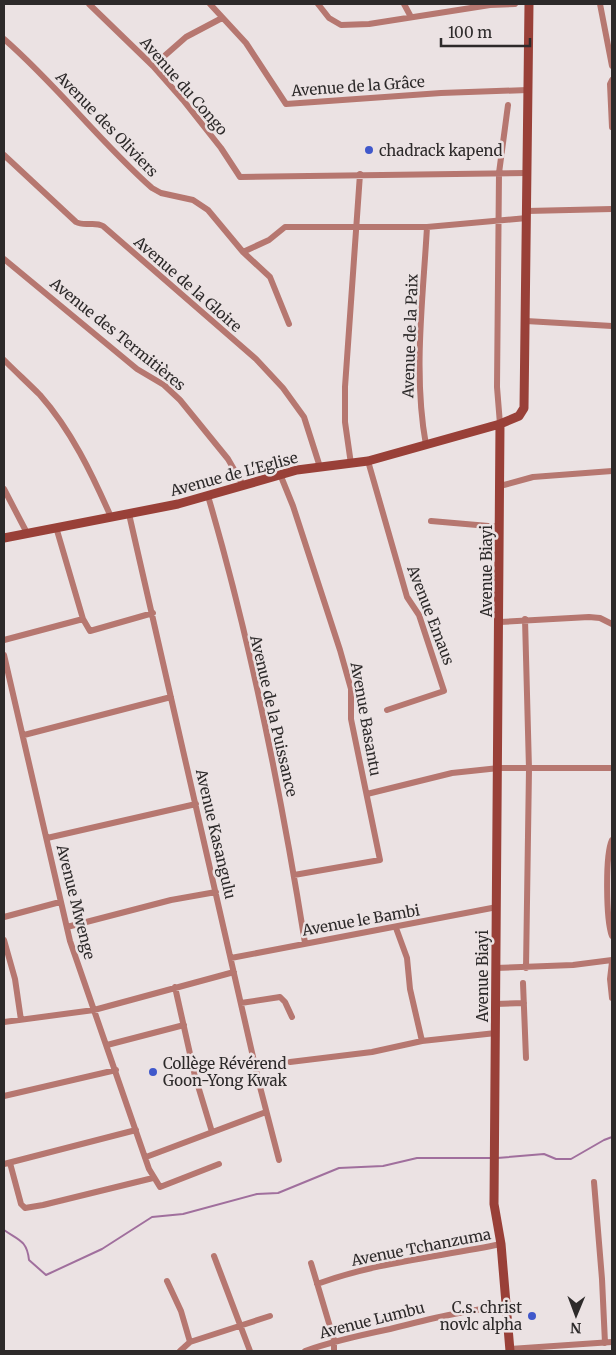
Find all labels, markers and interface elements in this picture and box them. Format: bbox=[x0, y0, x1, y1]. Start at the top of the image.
scale bar bbox=[441, 15, 530, 47]
text: 100 m bbox=[448, 23, 492, 42]
street label: Avenue du Congo bbox=[135, 32, 232, 139]
street label: Avenue des Oliviers bbox=[51, 67, 162, 181]
street label: Avenue de la Grâce bbox=[290, 72, 425, 100]
place label: chadrack kapend bbox=[379, 141, 502, 160]
marker: chadrack kapend bbox=[363, 144, 375, 156]
street label: Avenue de la Gloire bbox=[130, 232, 246, 336]
street label: Avenue des Termitières bbox=[46, 273, 189, 394]
street label: Avenue de la Paix bbox=[398, 273, 422, 399]
street label: Avenue de L'Eglise bbox=[167, 448, 300, 500]
street label: Avenue Biayi bbox=[477, 525, 496, 618]
street label: Avenue Emaus bbox=[403, 562, 459, 667]
street label: Avenue de la Puissance bbox=[246, 632, 302, 799]
street label: Avenue Basantu bbox=[346, 660, 385, 777]
street label: Avenue Kasangulu bbox=[192, 766, 240, 901]
street label: Avenue Mwenge bbox=[52, 842, 99, 961]
street label: Avenue le Bambi bbox=[300, 900, 421, 940]
street label: Avenue Biayi bbox=[473, 930, 492, 1023]
place label: Collège Révérend Goon-Yong Kwak bbox=[163, 1054, 288, 1090]
marker: Collège Révérend Goon-Yong Kwak bbox=[147, 1066, 159, 1078]
street label: Avenue Tchanzuma bbox=[349, 1224, 492, 1270]
north arrow bbox=[551, 1290, 601, 1340]
street label: Avenue Lumbu bbox=[316, 1298, 427, 1343]
place label: C.s. christ novlc alpha bbox=[440, 1298, 522, 1334]
marker: C.s. christ novlc alpha bbox=[526, 1310, 538, 1322]
text: N bbox=[570, 1319, 581, 1337]

